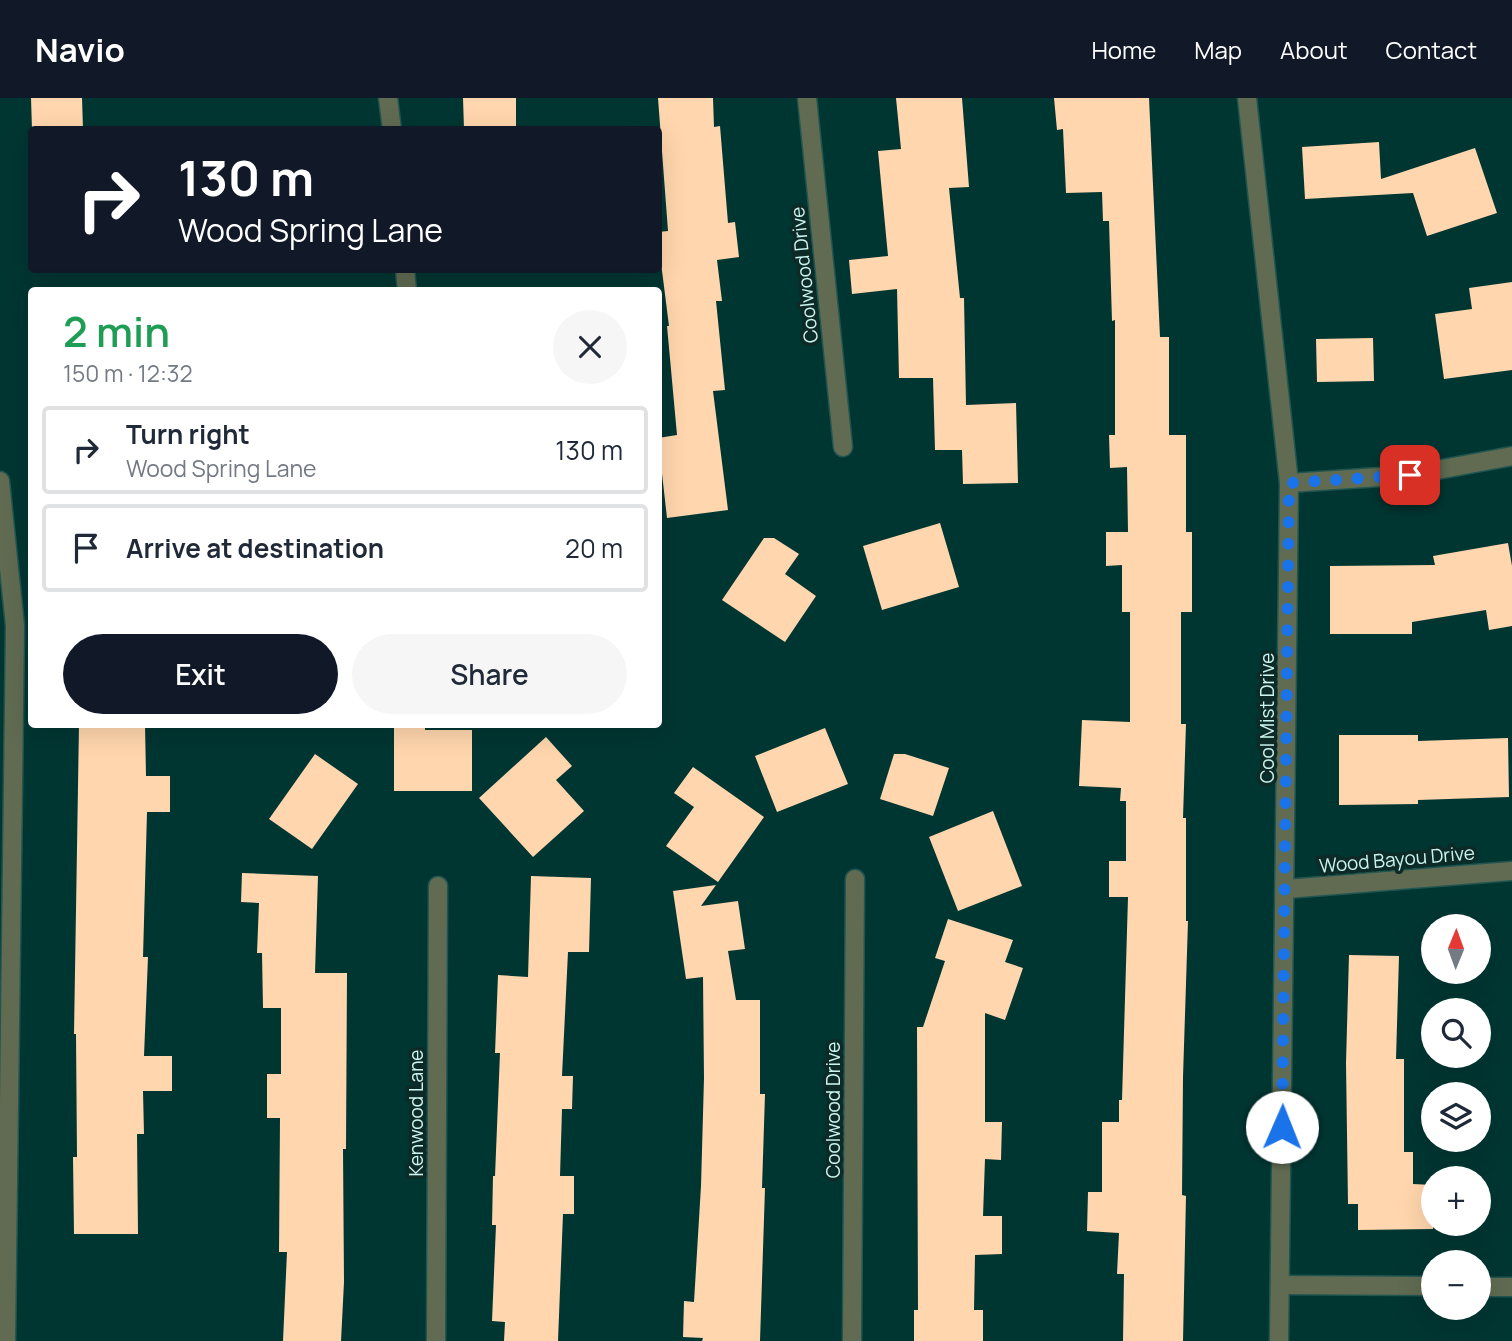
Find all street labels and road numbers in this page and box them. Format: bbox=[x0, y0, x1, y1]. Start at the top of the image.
street label: Coolwood Drive bbox=[784, 206, 824, 344]
street label: Cool Mist Drive bbox=[1254, 653, 1280, 783]
street label: Wood Bayou Drive bbox=[1318, 839, 1476, 879]
street label: Coolwood Drive bbox=[820, 1042, 846, 1178]
street label: Kenwood Lane bbox=[403, 1050, 429, 1176]

